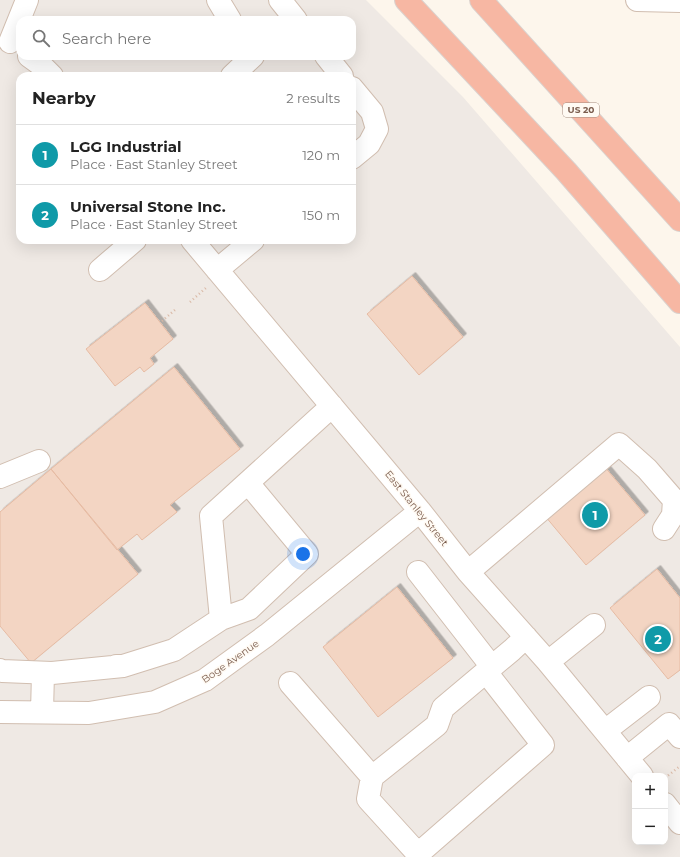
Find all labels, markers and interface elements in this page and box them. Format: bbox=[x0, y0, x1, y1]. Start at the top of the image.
search box bbox=[16, 16, 356, 60]
icon: search bbox=[30, 27, 52, 49]
text: Search here bbox=[62, 29, 151, 48]
text: Nearby bbox=[32, 88, 96, 108]
text: 2 results bbox=[286, 90, 340, 106]
road number: US 20 bbox=[563, 103, 599, 117]
text: LGG Industrial bbox=[70, 137, 181, 156]
text: 1 bbox=[42, 147, 48, 163]
text: 120 m bbox=[302, 147, 340, 163]
text: Place · East Stanley Street bbox=[70, 156, 237, 172]
text: Universal Stone Inc. bbox=[70, 197, 226, 216]
text: 2 bbox=[41, 207, 49, 223]
text: 150 m bbox=[302, 207, 340, 223]
text: Place · East Stanley Street bbox=[70, 216, 237, 232]
street label: East Stanley Street bbox=[382, 468, 451, 549]
pin: 1 bbox=[582, 500, 608, 530]
your location bbox=[293, 544, 313, 564]
pin: 2 bbox=[645, 624, 671, 654]
street label: Boge Avenue bbox=[199, 637, 261, 686]
map controls bbox=[632, 773, 668, 845]
button: + bbox=[632, 773, 668, 809]
button: − bbox=[632, 809, 668, 845]

